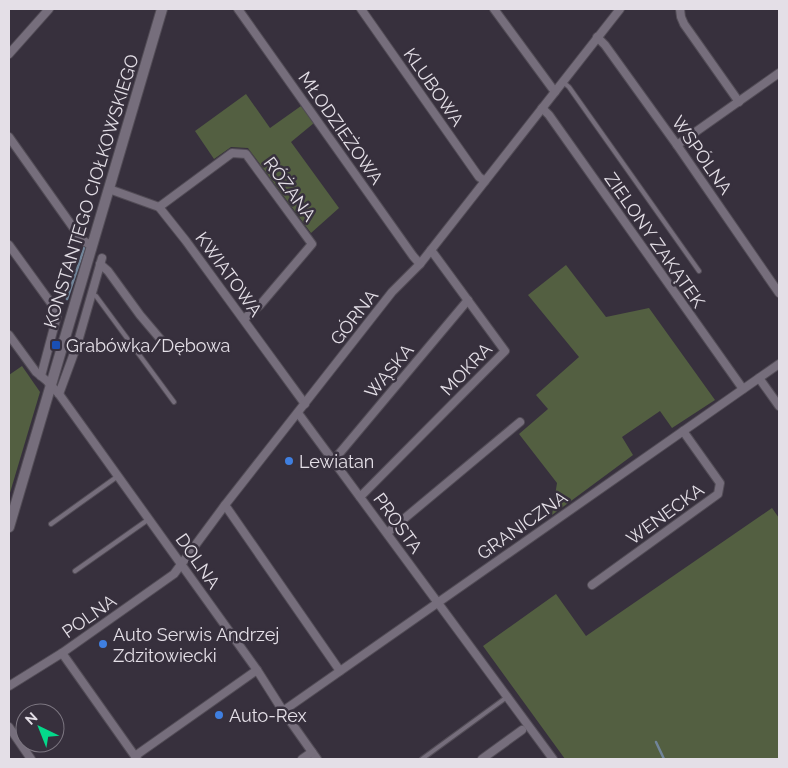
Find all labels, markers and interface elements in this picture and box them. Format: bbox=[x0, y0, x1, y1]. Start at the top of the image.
street label: KLUBOWA bbox=[400, 44, 468, 130]
street label: KONSTANTEGO CIOŁKOWSKIEGO bbox=[39, 52, 143, 330]
street label: MŁODZIEŻOWA bbox=[294, 68, 388, 188]
street label: WSPÓLNA bbox=[667, 111, 737, 198]
street label: RÓŻANA bbox=[260, 152, 321, 225]
street label: ZIELONY ZAKĄTEK bbox=[601, 169, 710, 312]
street label: KWIATOWA bbox=[191, 228, 267, 320]
street label: GÓRNA bbox=[325, 285, 382, 349]
place label: Grabówka/Dębowa bbox=[66, 335, 230, 356]
street label: MOKRA bbox=[436, 338, 496, 400]
marker: Grabówka/Dębowa bbox=[50, 339, 62, 351]
street label: WĄSKA bbox=[360, 340, 418, 402]
place label: Lewiatan bbox=[299, 451, 374, 472]
marker: Lewiatan bbox=[283, 455, 295, 467]
street label: WENECKA bbox=[622, 479, 708, 549]
street label: GRANICZNA bbox=[473, 486, 571, 564]
street label: PROSTA bbox=[369, 489, 427, 557]
street label: DOLNA bbox=[171, 529, 225, 593]
street label: POLNA bbox=[58, 590, 120, 642]
place label: Auto Serwis Andrzej Zdzitowiecki bbox=[113, 624, 279, 666]
marker: Auto Serwis Andrzej Zdzitowiecki bbox=[97, 638, 109, 650]
north arrow bbox=[15, 703, 65, 753]
place label: Auto-Rex bbox=[229, 705, 307, 726]
text: N bbox=[22, 709, 40, 728]
marker: Auto-Rex bbox=[213, 709, 225, 721]

